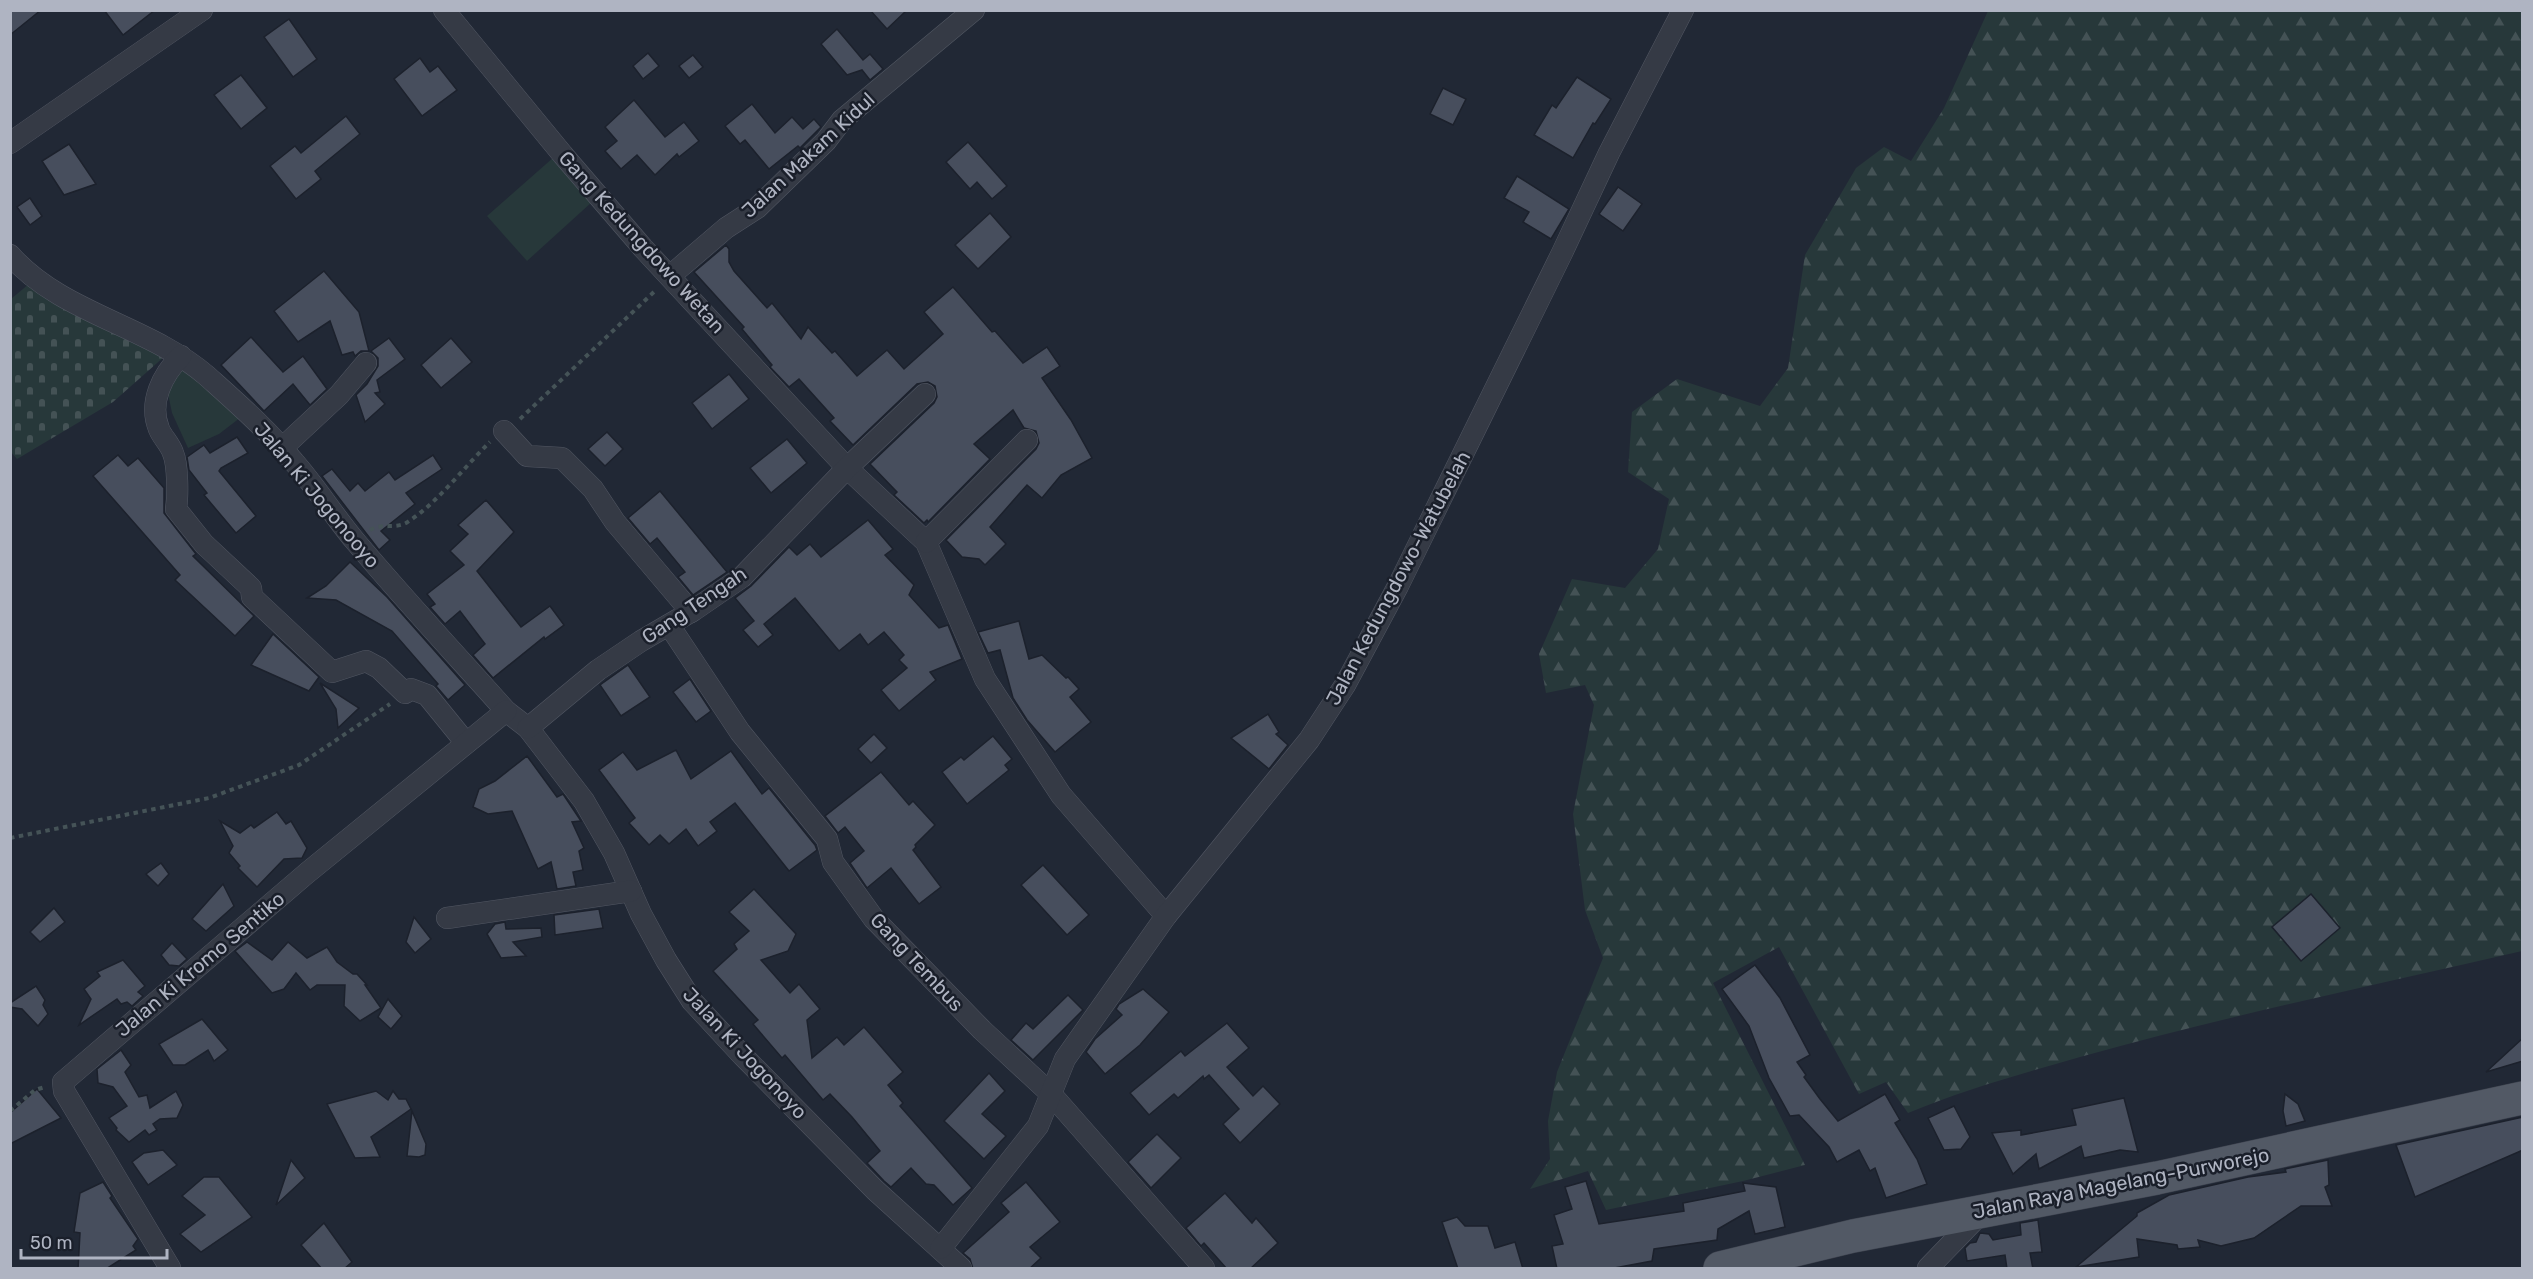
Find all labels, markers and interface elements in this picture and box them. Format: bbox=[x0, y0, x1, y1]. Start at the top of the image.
street label: Jalan Makam Kidul bbox=[737, 87, 879, 223]
street label: Gang Kedungdowo Wetan bbox=[554, 146, 730, 338]
street label: Jalan Ki Jogonooyo bbox=[249, 417, 385, 573]
street label: Jalan Kedungdowo-Watubelah bbox=[1321, 447, 1475, 709]
street label: Gang Tengah bbox=[637, 561, 751, 649]
street label: Jalan Ki Kromo Sentiko bbox=[111, 886, 289, 1042]
street label: Gang Tembus bbox=[865, 908, 969, 1016]
street label: Jalan Ki Jogonoyo bbox=[678, 982, 812, 1124]
street label: Jalan Raya Magelang-Purworejo bbox=[1971, 1142, 2271, 1224]
scale bar bbox=[21, 1222, 166, 1260]
text: 50 m bbox=[30, 1232, 73, 1254]

